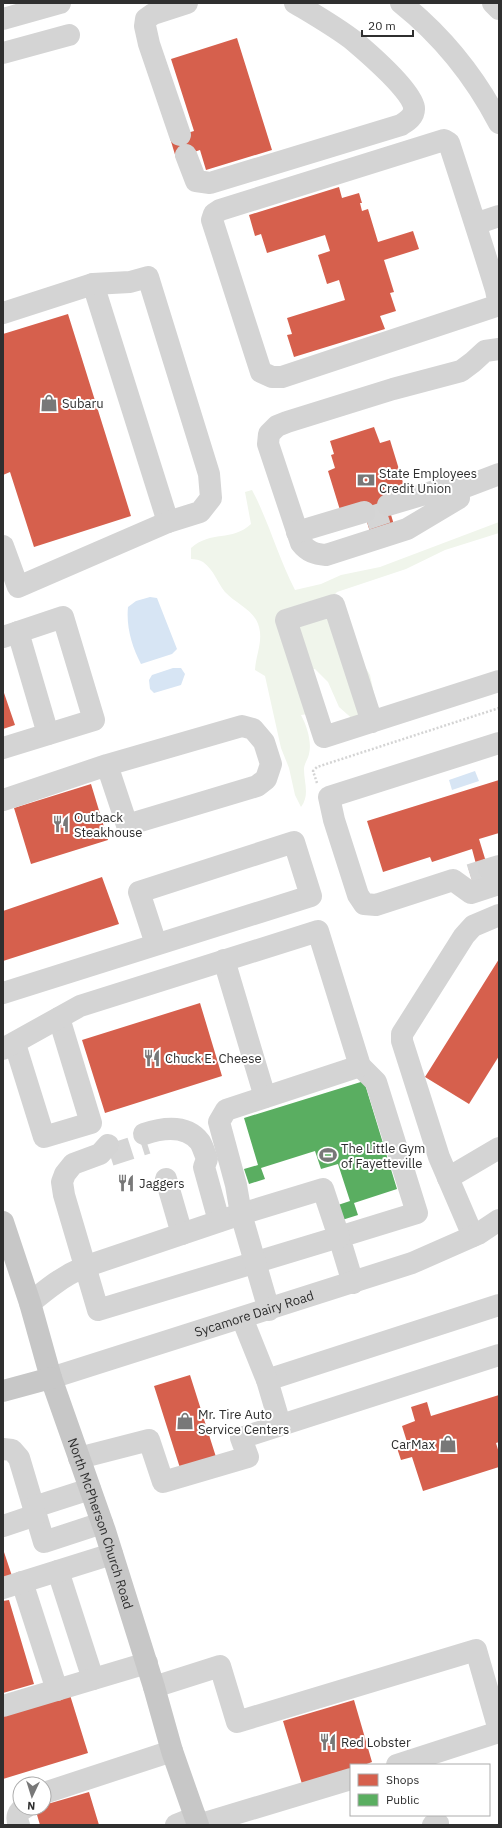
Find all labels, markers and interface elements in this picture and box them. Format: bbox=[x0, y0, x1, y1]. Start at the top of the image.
scale bar bbox=[362, 12, 413, 38]
text: 20 m bbox=[368, 18, 396, 33]
shop icon: Subaru bbox=[39, 393, 59, 413]
place label: Subaru bbox=[62, 395, 104, 412]
place label: State Employees Credit Union bbox=[379, 465, 477, 497]
bank icon: State Employees Credit Union bbox=[356, 470, 376, 490]
place label: Outback Steakhouse bbox=[74, 809, 143, 841]
restaurant icon: Outback Steakhouse bbox=[51, 814, 71, 834]
restaurant icon: Chuck E. Cheese bbox=[142, 1048, 162, 1068]
place label: Chuck E. Cheese bbox=[165, 1050, 262, 1067]
place label: The Little Gym of Fayetteville bbox=[341, 1140, 425, 1172]
sports icon: The Little Gym of Fayetteville bbox=[318, 1145, 338, 1165]
restaurant icon: Jaggers bbox=[116, 1173, 136, 1193]
place label: Jaggers bbox=[139, 1175, 185, 1192]
street label: Sycamore Dairy Road bbox=[192, 1287, 316, 1341]
place label: Mr. Tire Auto Service Centers bbox=[198, 1406, 289, 1438]
shop icon: Mr. Tire Auto Service Centers bbox=[175, 1411, 195, 1431]
shop icon: CarMax bbox=[438, 1434, 458, 1454]
street label: North McPherson Church Road bbox=[64, 1436, 137, 1611]
place label: CarMax bbox=[391, 1436, 435, 1453]
restaurant icon: Red Lobster bbox=[318, 1732, 338, 1752]
place label: Red Lobster bbox=[341, 1734, 411, 1751]
legend bbox=[350, 1764, 490, 1816]
text: Shops bbox=[386, 1772, 419, 1787]
north arrow bbox=[12, 1776, 52, 1816]
text: Public bbox=[386, 1792, 419, 1807]
text: N bbox=[27, 1799, 36, 1813]

